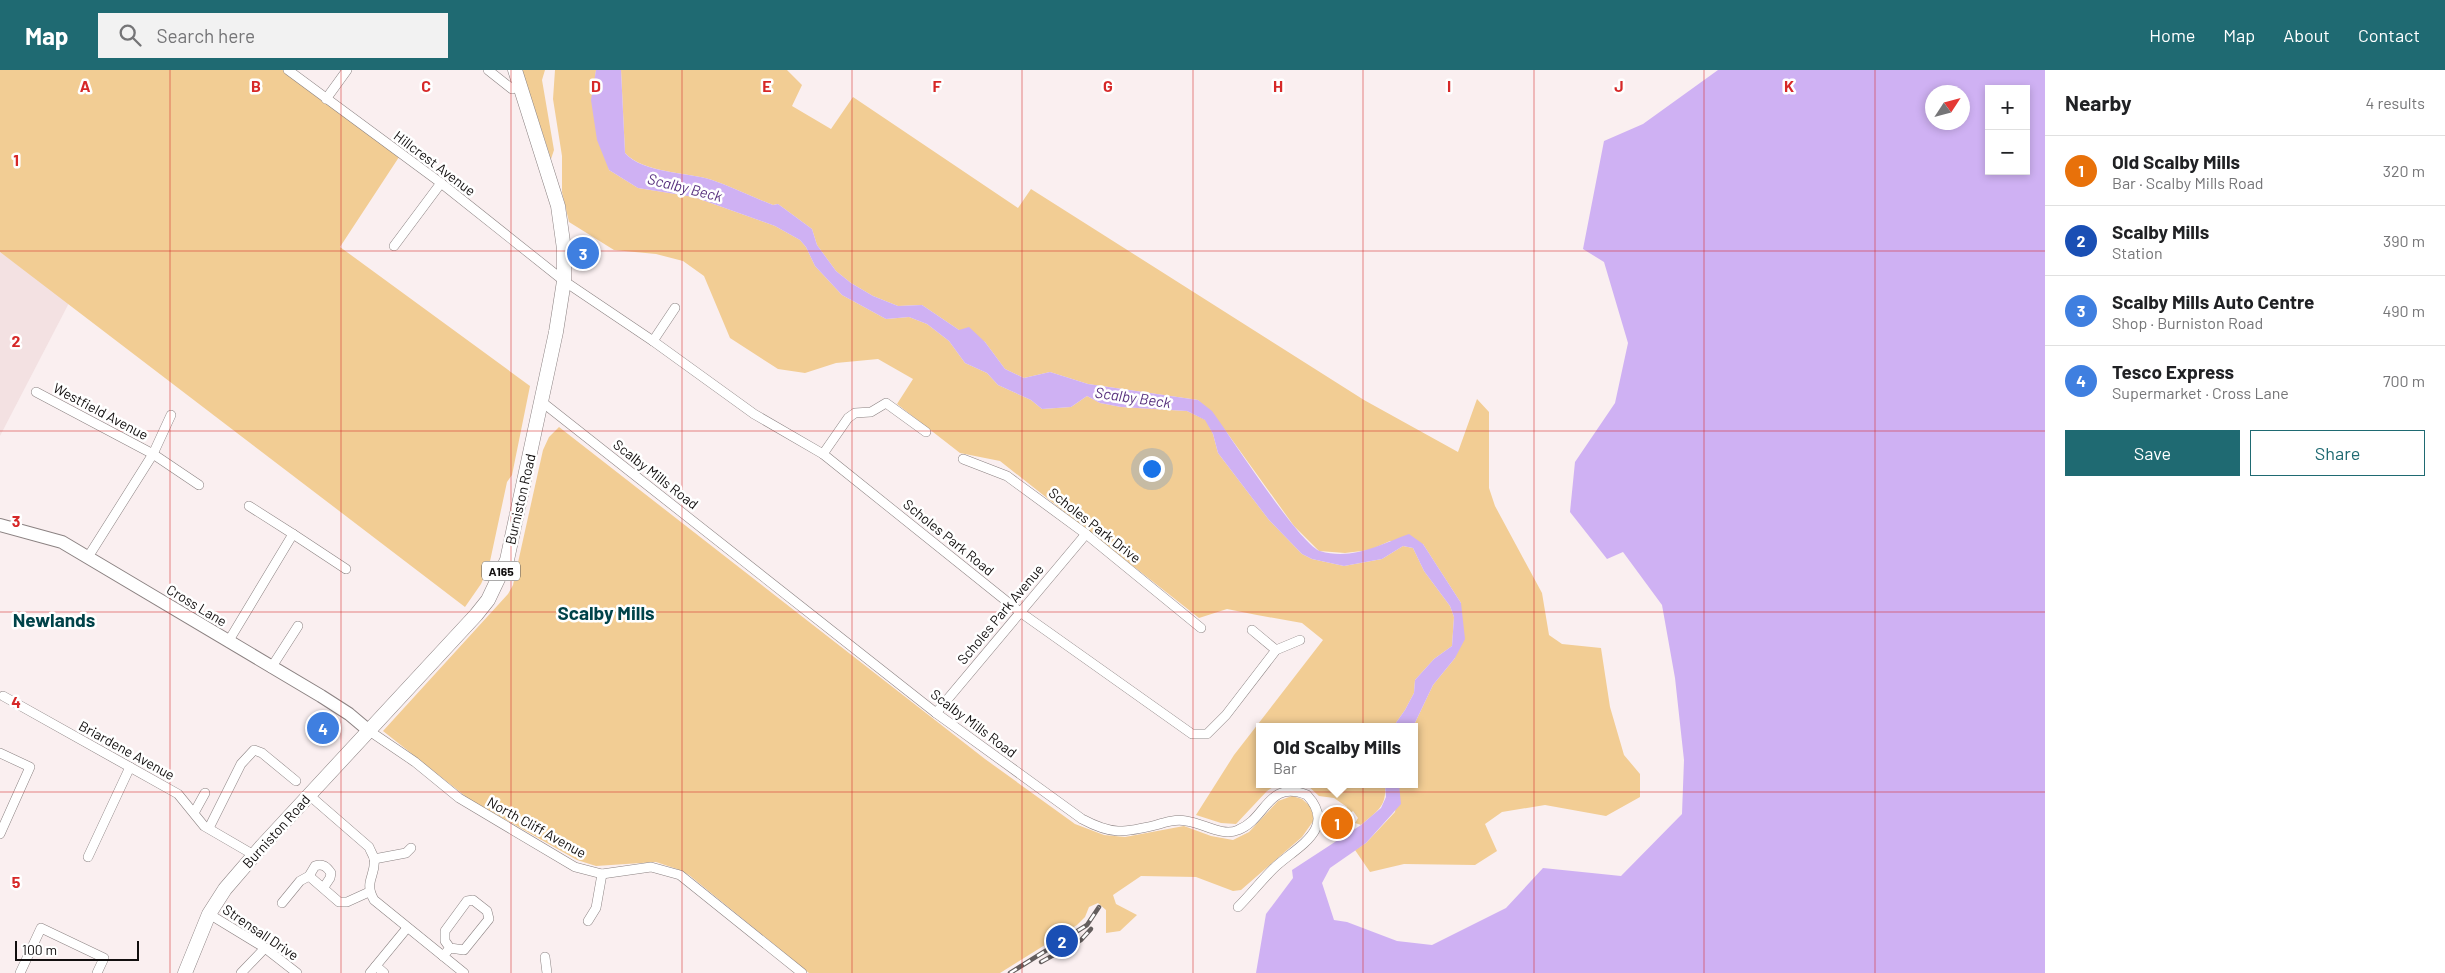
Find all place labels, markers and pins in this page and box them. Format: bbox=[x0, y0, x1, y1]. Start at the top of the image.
pin: 3 bbox=[567, 234, 599, 272]
pin: 4 bbox=[307, 709, 339, 747]
pin: 1 bbox=[1321, 804, 1353, 842]
pin: 2 bbox=[1046, 922, 1078, 960]

